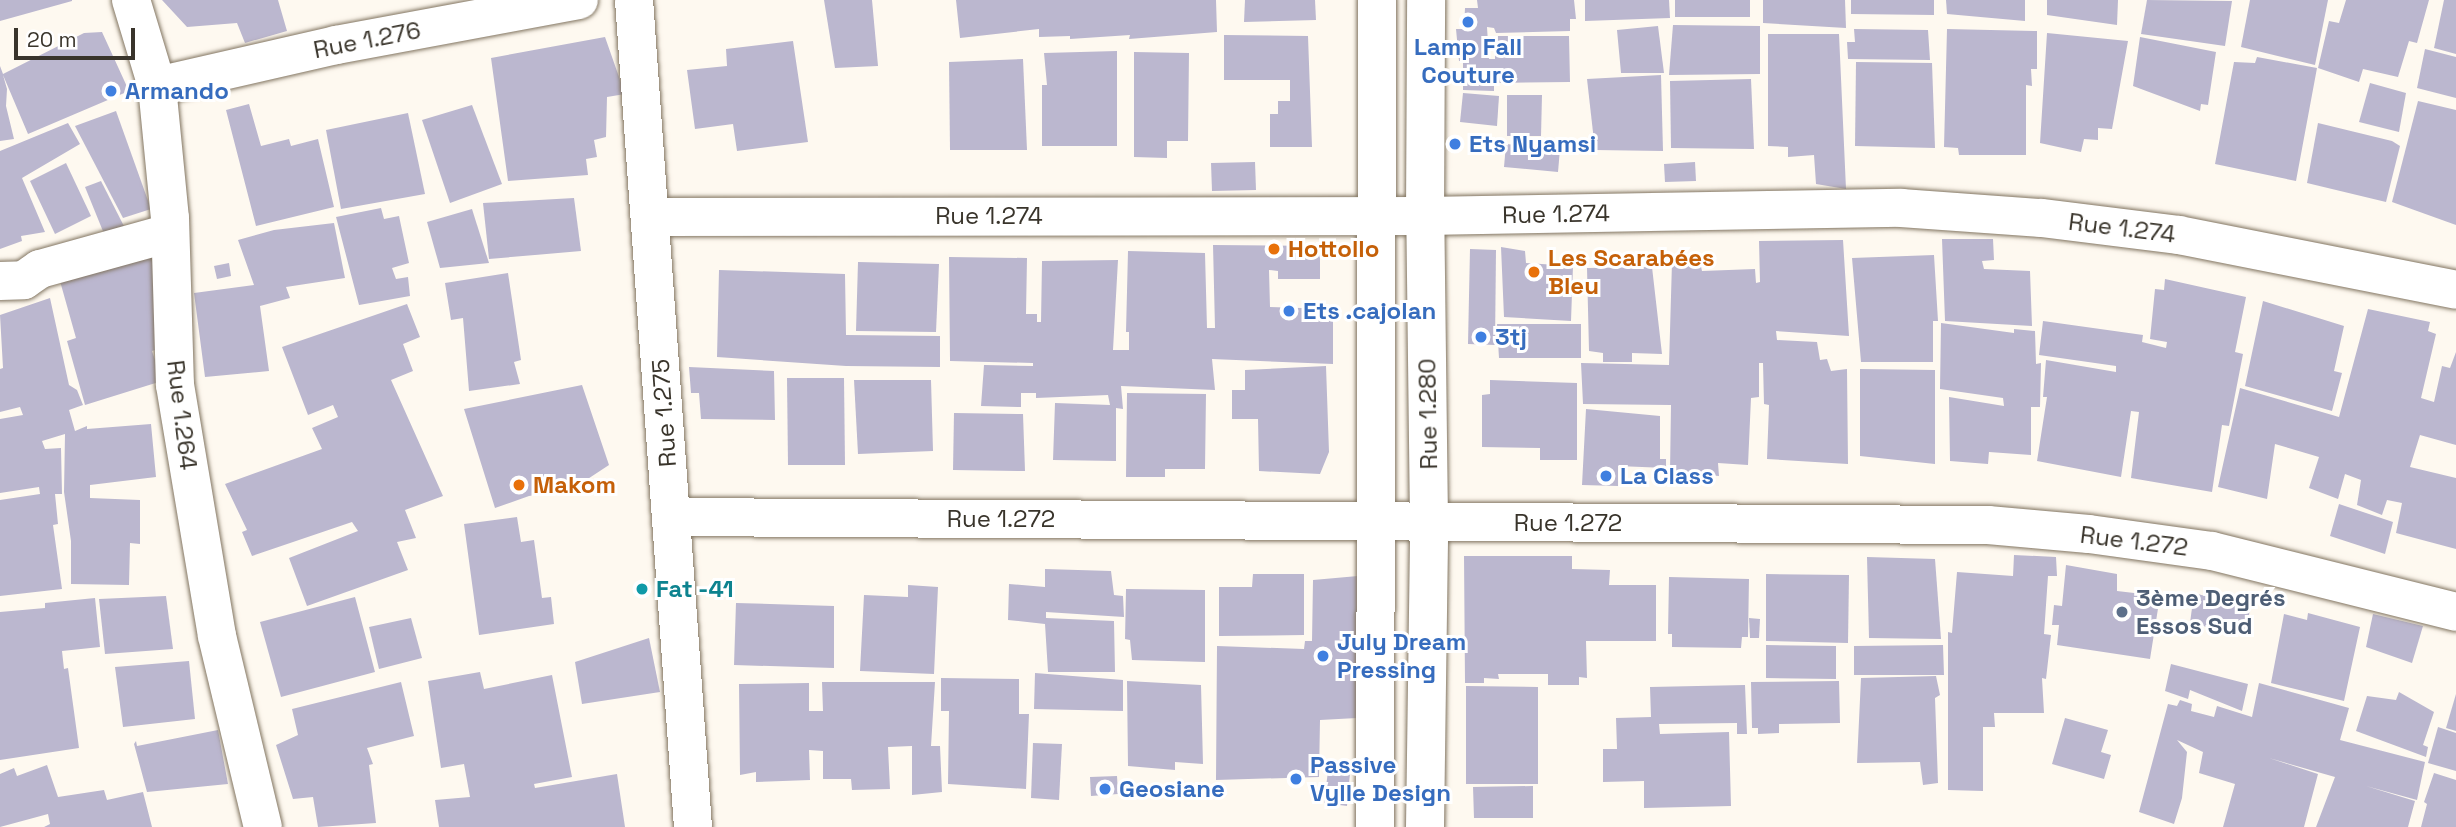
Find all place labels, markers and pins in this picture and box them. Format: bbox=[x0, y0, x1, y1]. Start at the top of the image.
marker: Lamp Fall Couture bbox=[1460, 14, 1476, 30]
place label: Lamp Fall Couture bbox=[1414, 33, 1522, 89]
place label: Armando bbox=[125, 77, 229, 105]
marker: Armando bbox=[103, 83, 119, 99]
place label: Ets Nyamsi bbox=[1469, 130, 1596, 158]
marker: Ets Nyamsi bbox=[1447, 136, 1463, 152]
place label: Hottollo bbox=[1288, 235, 1379, 263]
marker: Hottollo bbox=[1266, 241, 1282, 257]
place label: Les Scarabées Bleu bbox=[1548, 244, 1715, 300]
marker: Les Scarabées Bleu bbox=[1526, 264, 1542, 280]
place label: Ets .cajolan bbox=[1303, 297, 1437, 325]
marker: Ets .cajolan bbox=[1281, 303, 1297, 319]
place label: 3tj bbox=[1495, 323, 1527, 351]
marker: 3tj bbox=[1473, 329, 1489, 345]
place label: La Class bbox=[1620, 462, 1714, 490]
marker: La Class bbox=[1598, 468, 1614, 484]
place label: Makom bbox=[533, 471, 616, 499]
marker: Makom bbox=[511, 477, 527, 493]
place label: Fat -41 bbox=[656, 575, 734, 603]
marker: Fat -41 bbox=[634, 581, 650, 597]
place label: 3ème Degrés Essos Sud bbox=[2136, 584, 2286, 640]
marker: 3ème Degrés Essos Sud bbox=[2114, 604, 2130, 620]
place label: July Dream Pressing bbox=[1337, 628, 1466, 684]
marker: July Dream Pressing bbox=[1315, 648, 1331, 664]
place label: Passive Vylle Design bbox=[1310, 751, 1451, 807]
marker: Passive Vylle Design bbox=[1288, 771, 1304, 787]
place label: Geosiane bbox=[1119, 775, 1225, 803]
marker: Geosiane bbox=[1097, 781, 1113, 797]

